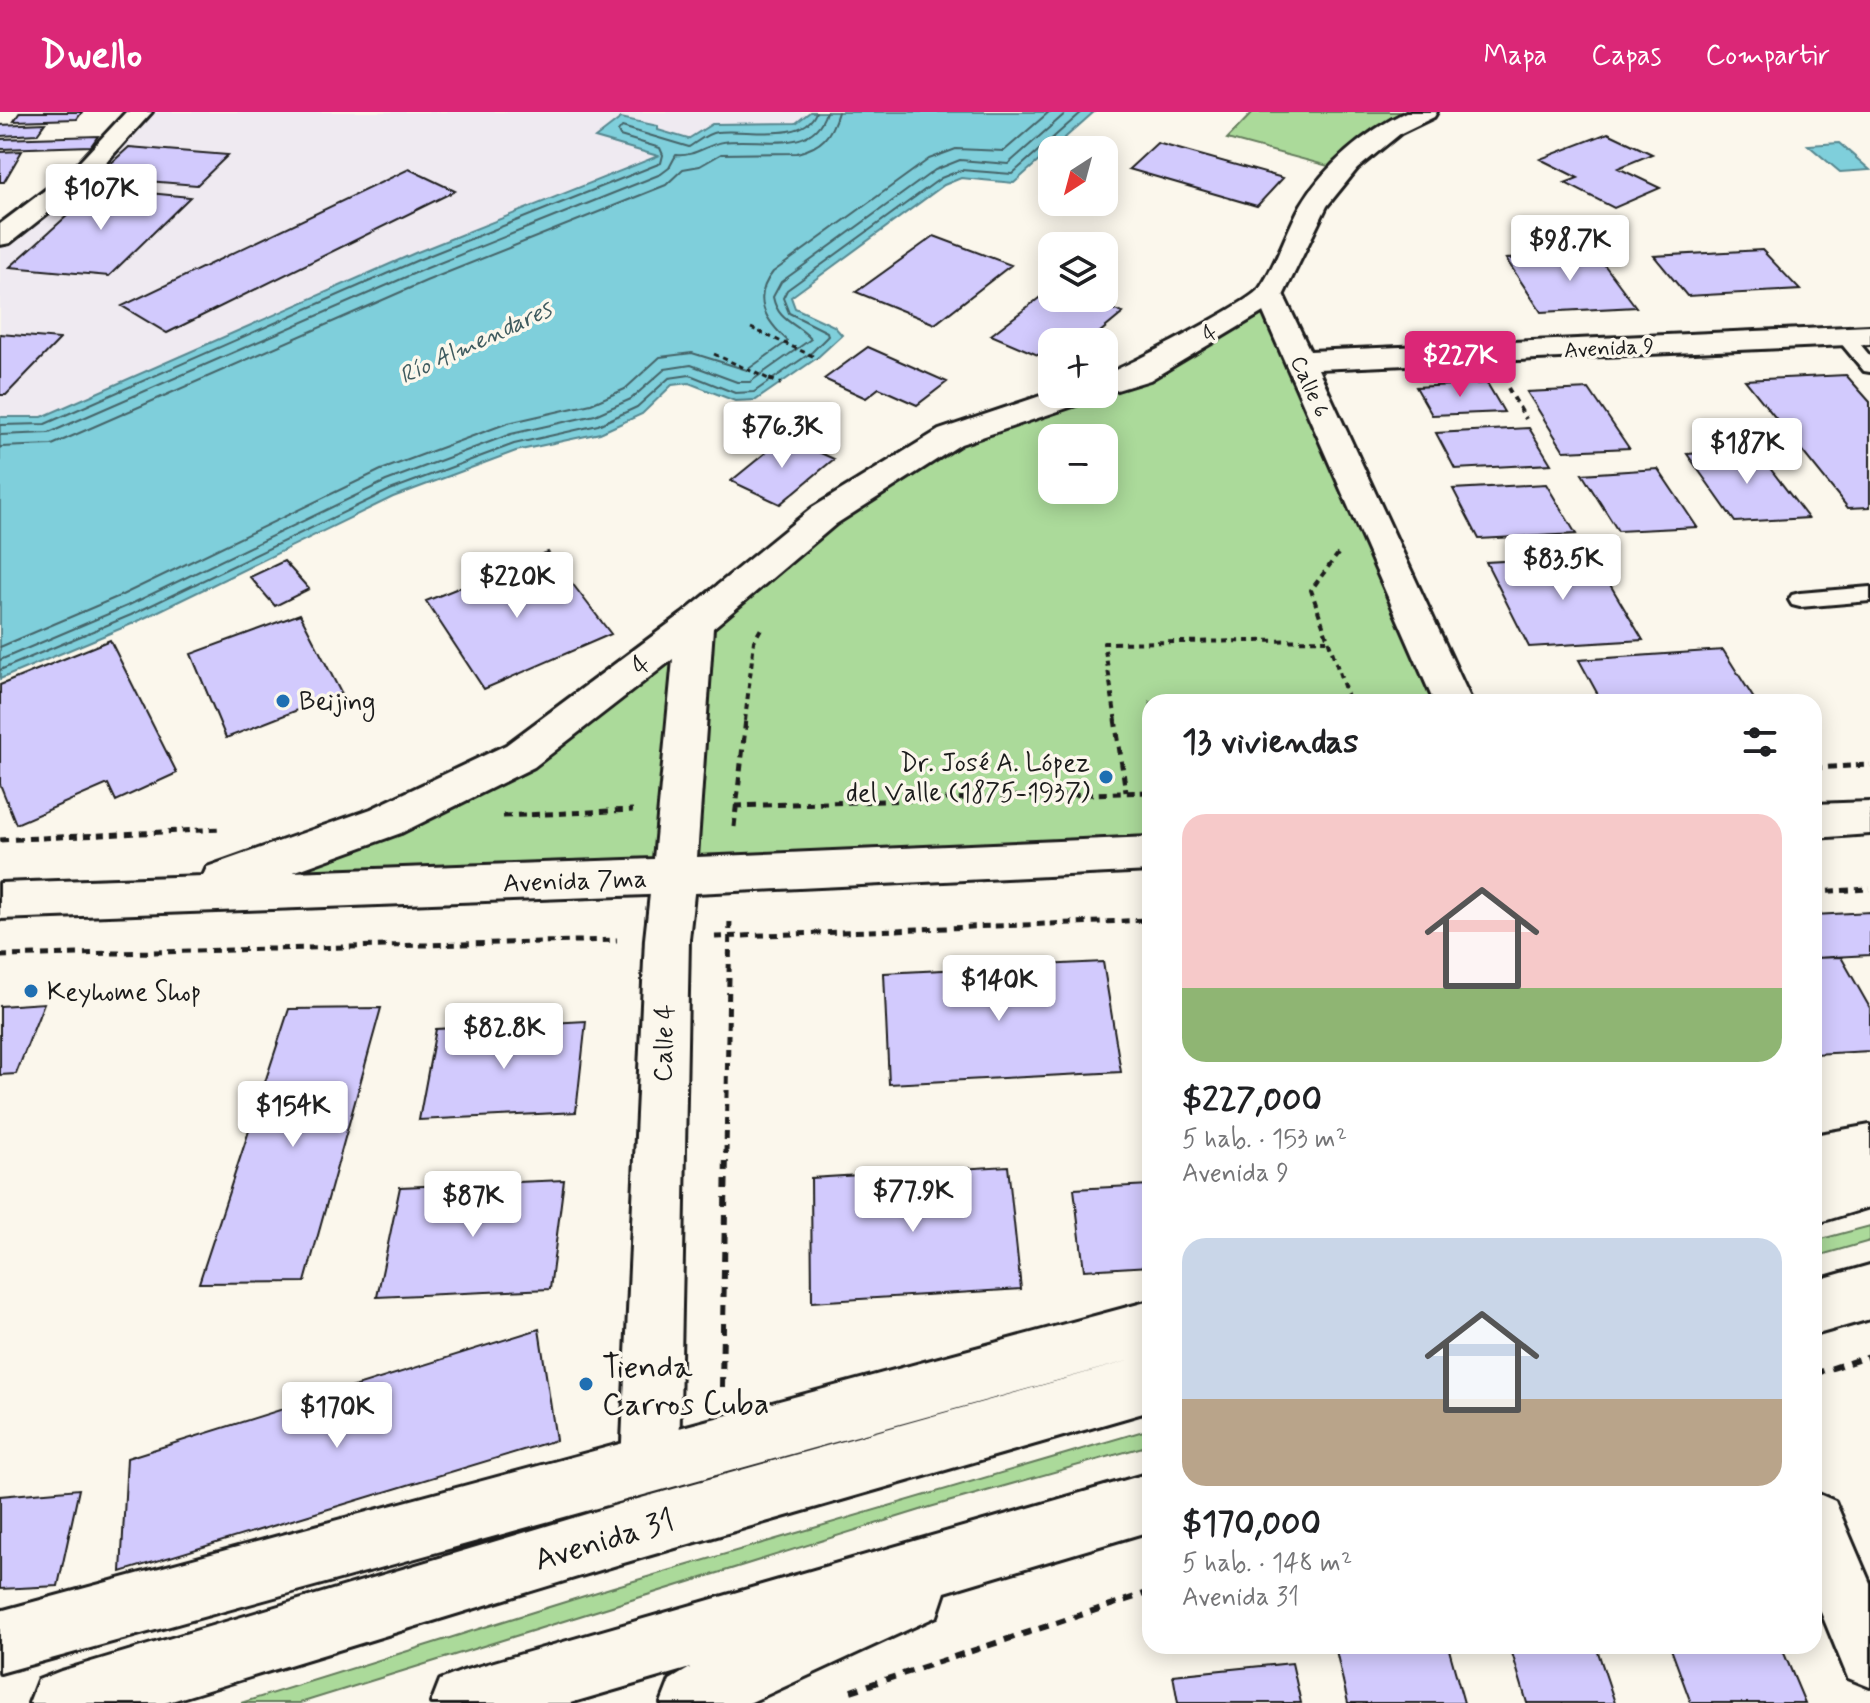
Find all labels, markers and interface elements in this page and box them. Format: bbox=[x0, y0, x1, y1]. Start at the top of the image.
text: Dwello bbox=[40, 32, 142, 81]
text: Mapa bbox=[1483, 38, 1547, 75]
text: Capas bbox=[1591, 38, 1661, 75]
text: Compartir bbox=[1705, 38, 1830, 75]
north arrow bbox=[1038, 136, 1118, 216]
map controls bbox=[1038, 136, 1118, 504]
pin: $107K bbox=[45, 164, 157, 232]
text: $107K bbox=[64, 173, 138, 207]
pin: $98.7K bbox=[1505, 215, 1635, 283]
text: $98.7K bbox=[1529, 224, 1611, 258]
button: layers bbox=[1038, 232, 1118, 312]
water label: Río Almendares bbox=[395, 294, 559, 392]
street label: 4 bbox=[1197, 318, 1223, 349]
button: + bbox=[1038, 328, 1118, 408]
pin: $227K bbox=[1404, 331, 1516, 399]
street label: Avenida 9 bbox=[1563, 333, 1655, 365]
text: $227K bbox=[1423, 340, 1497, 374]
street label: Calle 6 bbox=[1283, 352, 1335, 422]
pin: $76.3K bbox=[717, 402, 847, 470]
text: $76.3K bbox=[742, 411, 822, 445]
pin: $187K bbox=[1691, 418, 1803, 486]
button: − bbox=[1038, 424, 1118, 504]
text: $187K bbox=[1710, 427, 1784, 461]
pin: $83.5K bbox=[1498, 534, 1628, 602]
text: $83.5K bbox=[1523, 543, 1603, 577]
pin: $220K bbox=[461, 552, 573, 620]
text: $220K bbox=[479, 561, 555, 595]
street label: 4 bbox=[625, 647, 657, 684]
place label: Beijing bbox=[299, 686, 375, 722]
marker: Beijing bbox=[274, 692, 292, 710]
text: 13 viviendas bbox=[1182, 720, 1358, 765]
icon: filters bbox=[1738, 720, 1782, 764]
place label: Dr. José A. López del Valle (1875-1937) bbox=[846, 747, 1090, 811]
marker: Dr. José A. López del Valle (1875-1937) bbox=[1097, 768, 1115, 786]
street label: Avenida 7ma bbox=[502, 862, 648, 902]
icon: home bbox=[1410, 866, 1554, 1010]
pin: $140K bbox=[943, 955, 1055, 1023]
text: $140K bbox=[961, 964, 1037, 998]
place label: Keyhome Shop bbox=[47, 976, 201, 1010]
marker: Keyhome Shop bbox=[22, 982, 40, 1000]
pin: $82.8K bbox=[439, 1003, 569, 1071]
street label: Calle 4 bbox=[647, 1003, 683, 1083]
text: $82.8K bbox=[463, 1012, 545, 1046]
text: $227,000 bbox=[1182, 1078, 1322, 1123]
pin: $154K bbox=[237, 1081, 349, 1149]
text: $154K bbox=[256, 1090, 330, 1124]
text: 5 hab. · 153 m² bbox=[1182, 1123, 1347, 1157]
text: Avenida 9 bbox=[1182, 1157, 1289, 1191]
pin: $77.9K bbox=[848, 1166, 978, 1234]
pin: $87K bbox=[426, 1171, 520, 1239]
text: $77.9K bbox=[873, 1175, 953, 1209]
text: $87K bbox=[442, 1180, 504, 1214]
icon: home bbox=[1410, 1290, 1554, 1434]
place label: Tienda Carros Cuba bbox=[602, 1347, 769, 1426]
marker: Tienda Carros Cuba bbox=[577, 1375, 595, 1393]
pin: $170K bbox=[281, 1382, 393, 1450]
text: $170K bbox=[300, 1391, 374, 1425]
street label: Avenida 31 bbox=[529, 1500, 680, 1582]
text: $170,000 bbox=[1182, 1502, 1321, 1547]
text: 5 hab. · 148 m² bbox=[1182, 1547, 1352, 1581]
text: Avenida 31 bbox=[1182, 1581, 1299, 1615]

